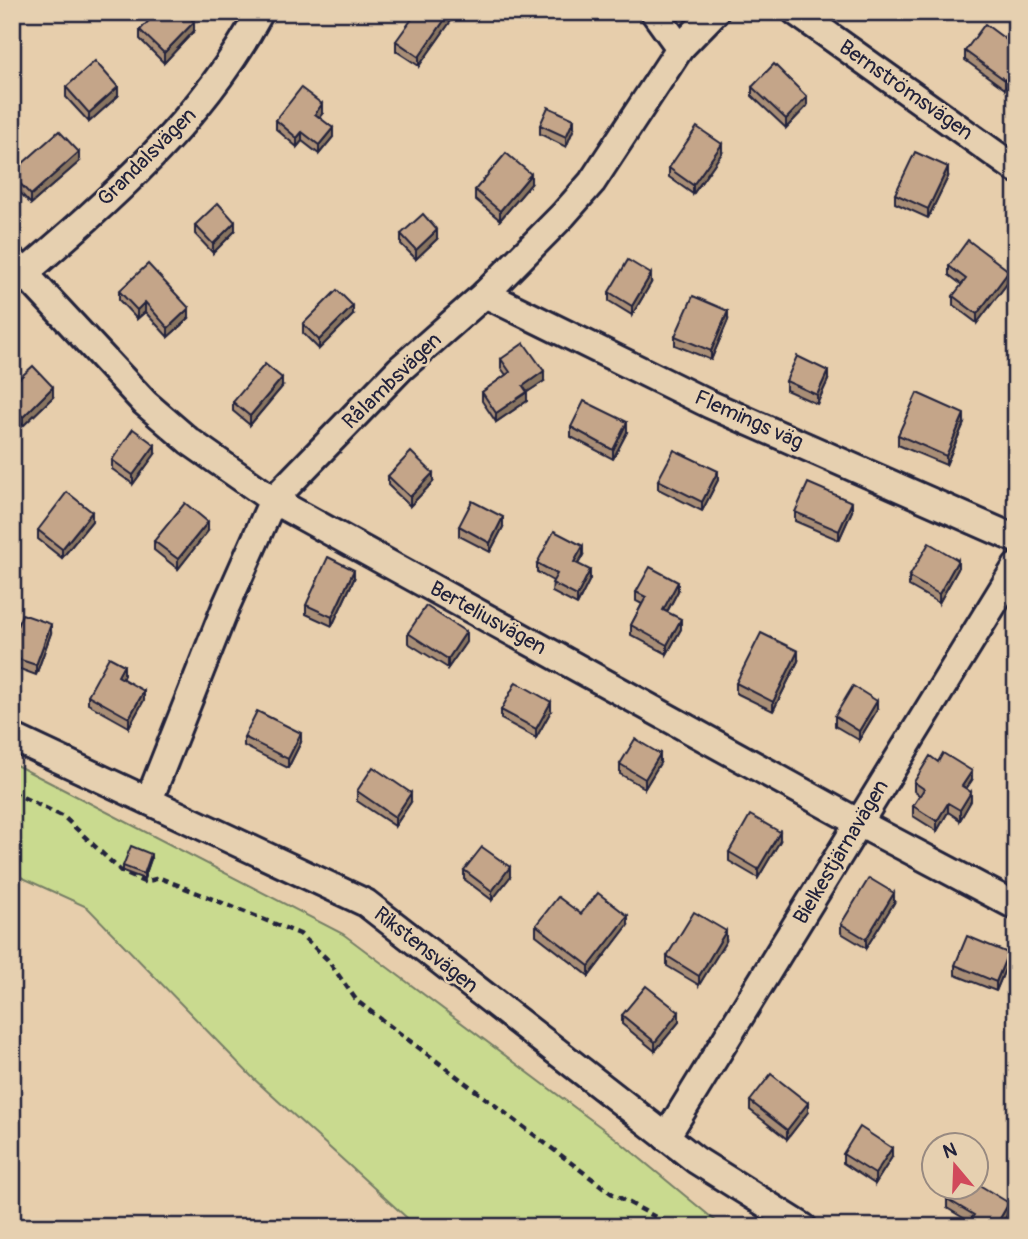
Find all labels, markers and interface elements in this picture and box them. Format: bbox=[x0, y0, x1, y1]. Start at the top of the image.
street label: Bernströmsvägen bbox=[834, 34, 978, 146]
street label: Grandalsvägen bbox=[92, 102, 202, 212]
street label: Rålambsvägen bbox=[337, 327, 447, 435]
street label: Flemings väg bbox=[690, 384, 808, 456]
street label: Berteliusvägen bbox=[425, 575, 551, 661]
street label: Bielkestjärnavägen bbox=[787, 775, 895, 929]
street label: Rikstensvägen bbox=[368, 901, 484, 999]
north arrow bbox=[920, 1130, 990, 1200]
text: N bbox=[940, 1137, 960, 1164]

